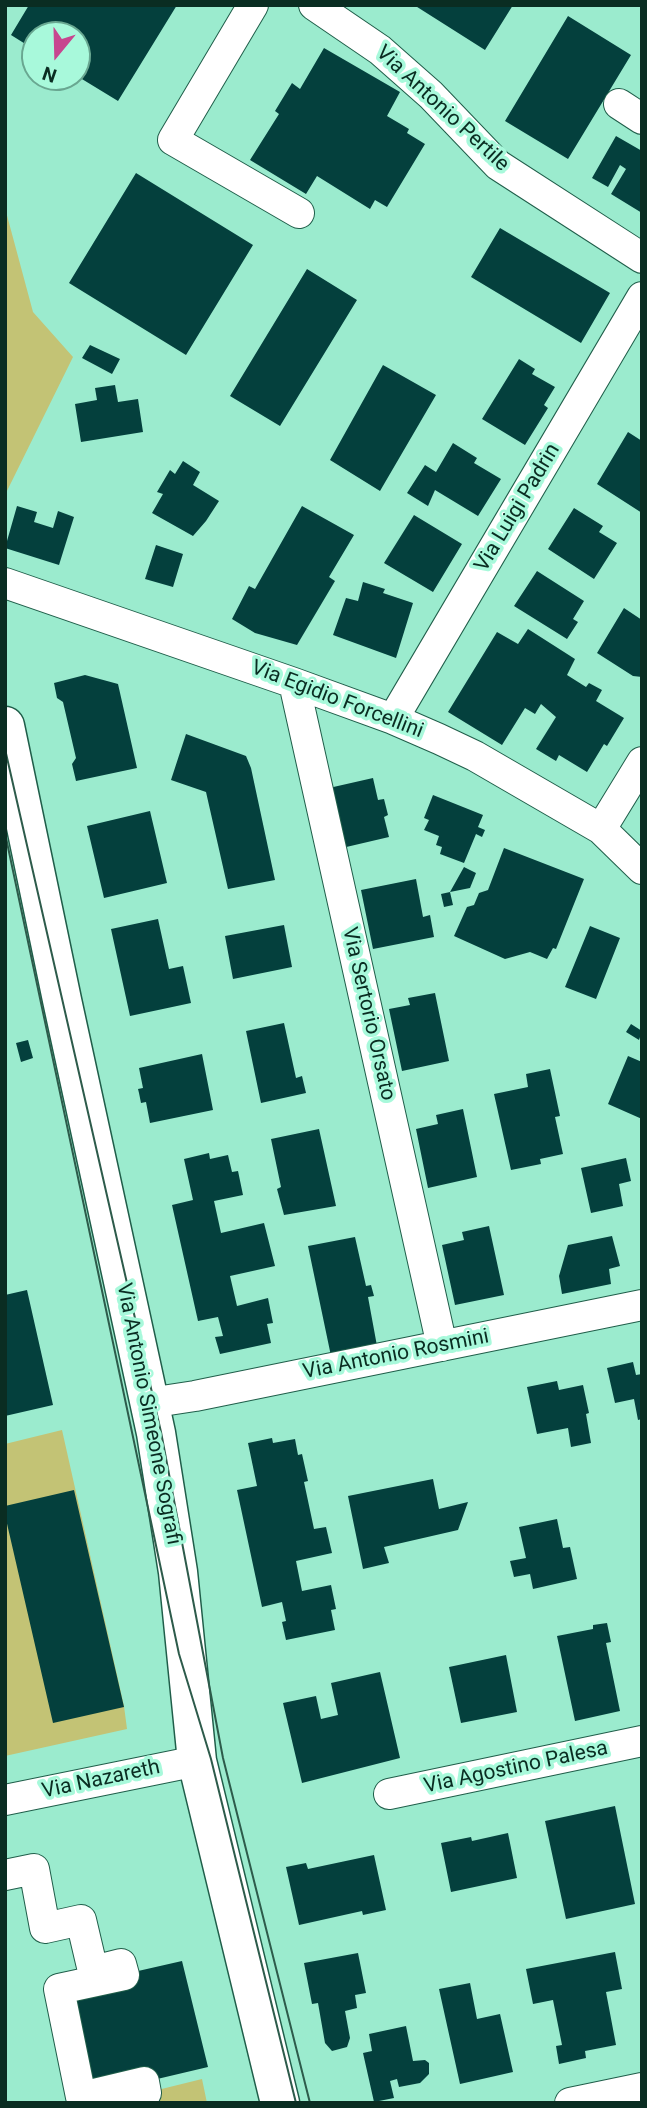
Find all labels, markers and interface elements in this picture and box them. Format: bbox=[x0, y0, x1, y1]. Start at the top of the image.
north arrow bbox=[21, 21, 91, 91]
street label: Via Antonio Pertile bbox=[370, 41, 514, 177]
text: N bbox=[40, 61, 60, 87]
street label: Via Luigi Padrin bbox=[470, 439, 566, 577]
street label: Via Egidio Forcellini bbox=[247, 656, 427, 744]
street label: Via Sertorio Orsato bbox=[336, 925, 400, 1103]
street label: Via Antonio Simeone Sografi bbox=[110, 1281, 186, 1547]
street label: Via Antonio Rosmini bbox=[301, 1325, 491, 1385]
street label: Via Agostino Palesa bbox=[422, 1736, 610, 1800]
street label: Via Nazareth bbox=[40, 1755, 162, 1805]

